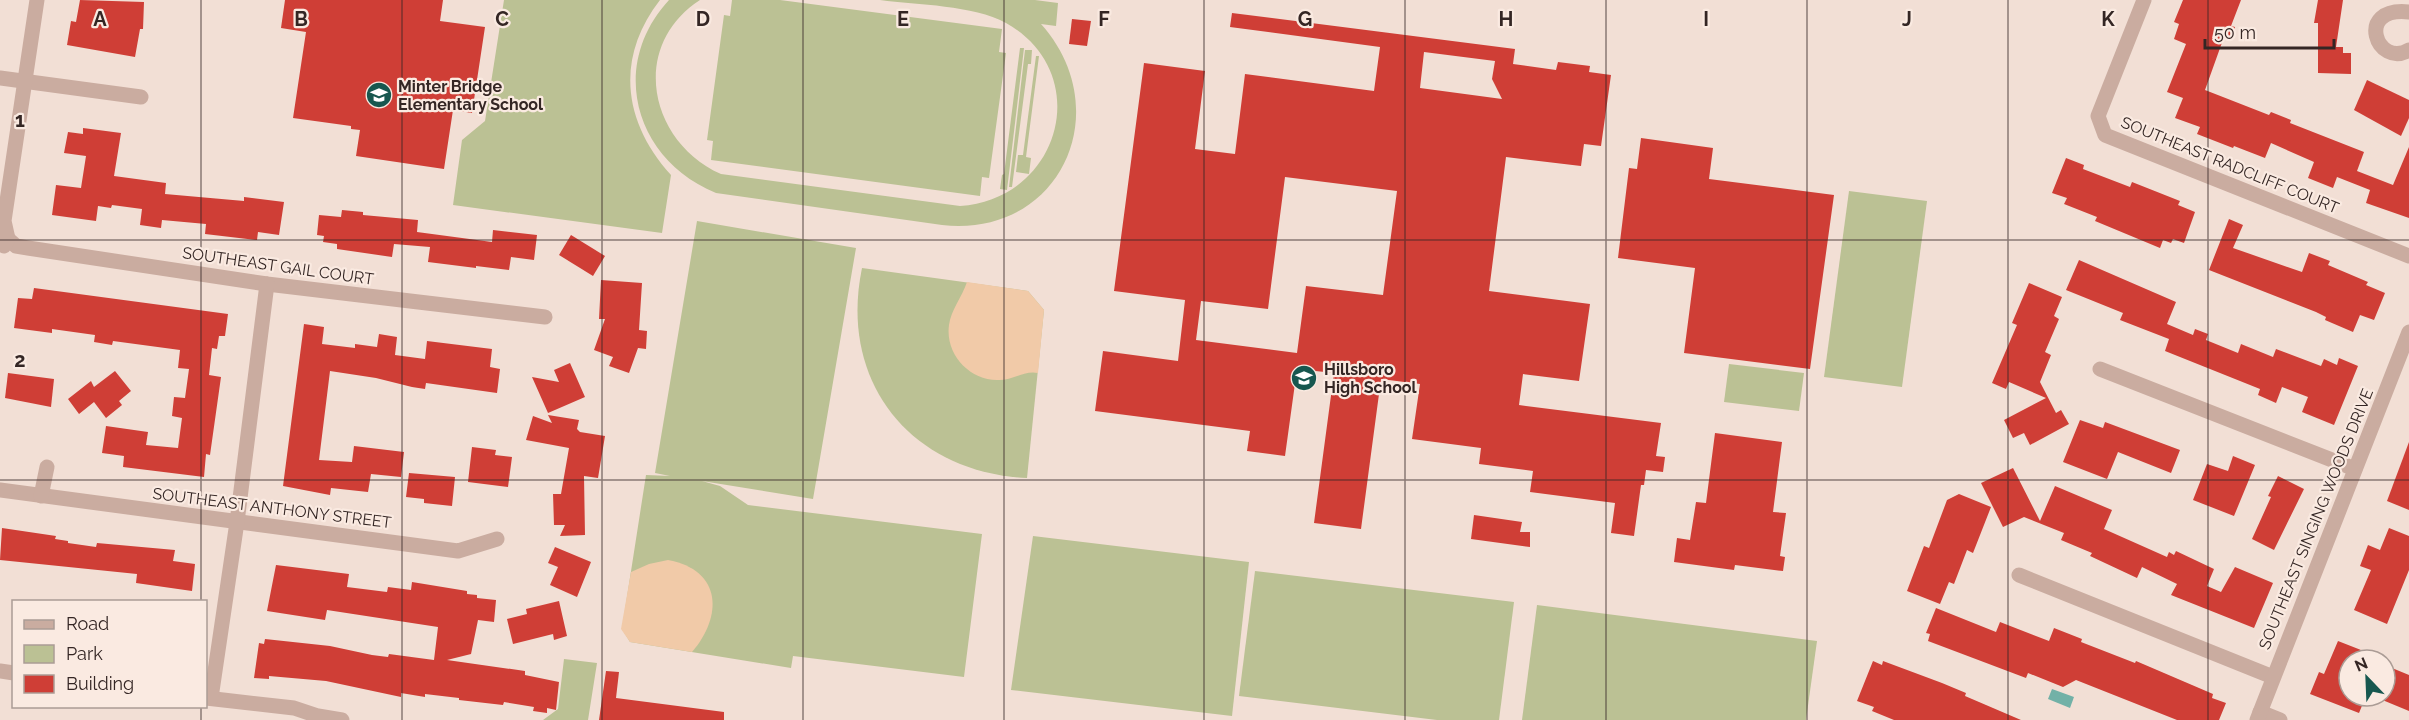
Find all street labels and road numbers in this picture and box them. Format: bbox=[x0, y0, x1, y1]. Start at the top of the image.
street label: SOUTHEAST RADCLIFF COURT bbox=[2118, 112, 2342, 218]
street label: SOUTHEAST GAIL COURT bbox=[181, 243, 375, 289]
street label: SOUTHEAST SINGING WOODS DRIVE bbox=[2255, 386, 2377, 652]
street label: SOUTHEAST ANTHONY STREET bbox=[151, 484, 393, 532]

